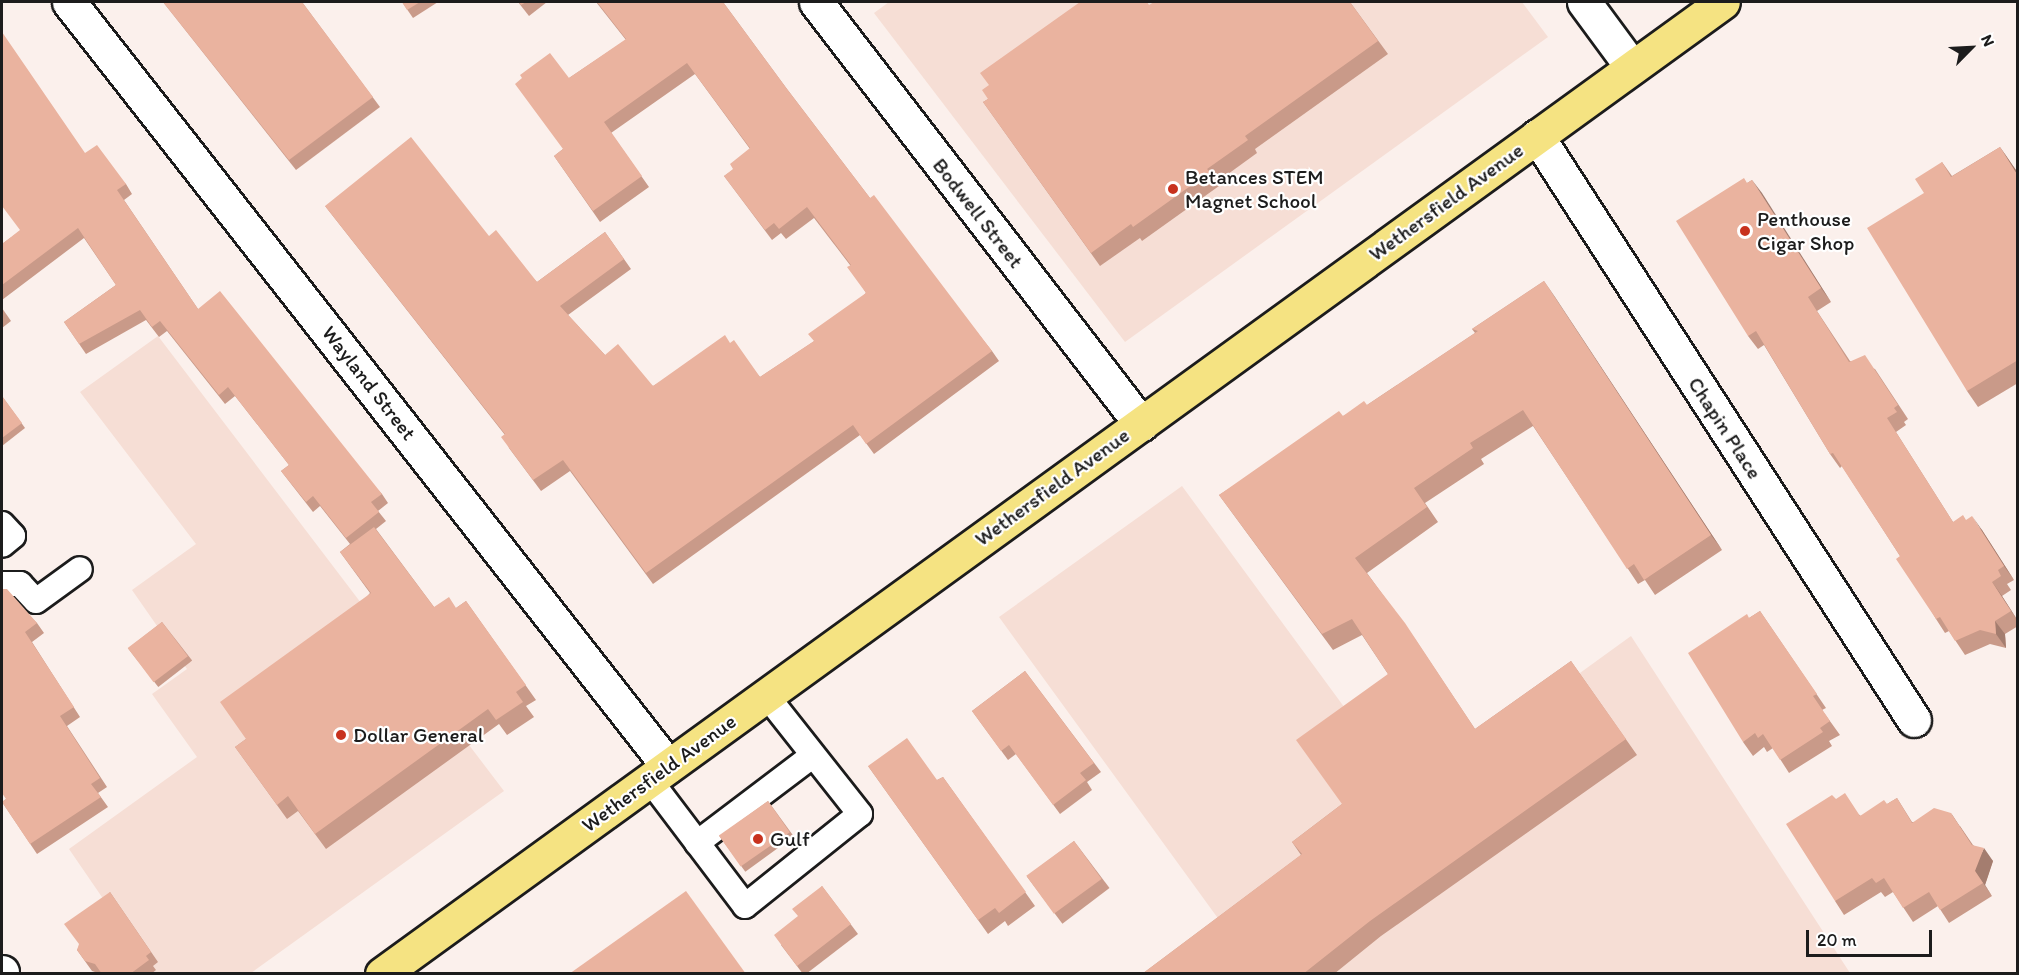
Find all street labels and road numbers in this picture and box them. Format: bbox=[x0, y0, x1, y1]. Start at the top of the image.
street label: Wethersfield Avenue bbox=[1364, 138, 1528, 266]
street label: Bodwell Street bbox=[927, 153, 1029, 273]
street label: Wayland Street bbox=[317, 321, 421, 445]
street label: Chapin Place bbox=[1683, 372, 1767, 484]
street label: Wethersfield Avenue bbox=[970, 423, 1134, 551]
street label: Wethersfield Avenue bbox=[577, 709, 741, 837]

